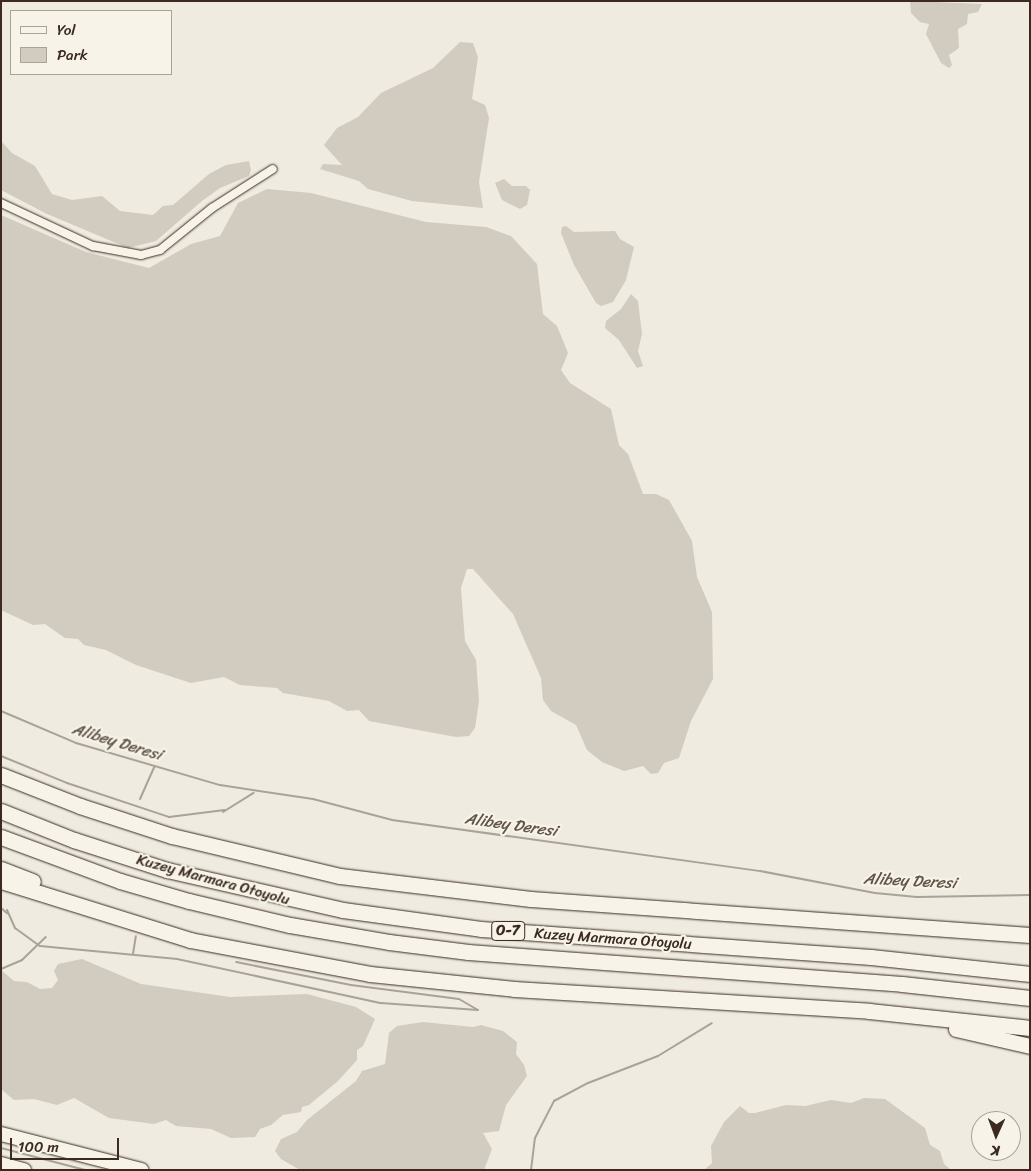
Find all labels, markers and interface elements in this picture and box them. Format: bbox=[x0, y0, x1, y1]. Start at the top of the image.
legend bbox=[10, 10, 172, 75]
text: Yol bbox=[57, 17, 76, 43]
text: Park bbox=[57, 42, 88, 68]
water label: Alibey Deresi bbox=[70, 719, 164, 765]
water label: Alibey Deresi bbox=[464, 809, 558, 841]
street label: Kuzey Marmara Otoyolu bbox=[134, 851, 292, 909]
water label: Alibey Deresi bbox=[863, 869, 957, 893]
road number: O-7 bbox=[490, 919, 526, 942]
street label: Kuzey Marmara Otoyolu bbox=[534, 925, 692, 953]
north arrow bbox=[971, 1111, 1021, 1161]
scale bar bbox=[12, 1128, 121, 1160]
text: 100 m bbox=[18, 1134, 59, 1160]
text: K bbox=[991, 1138, 1000, 1163]

